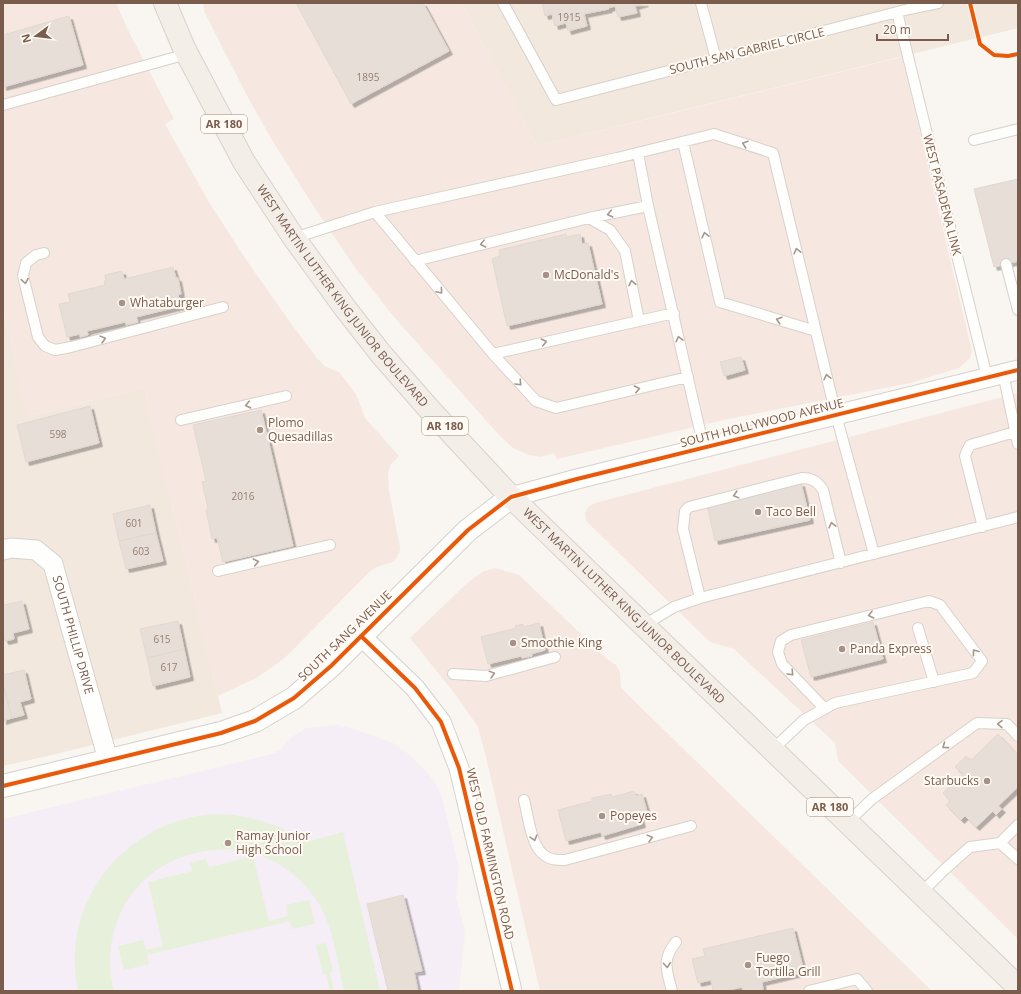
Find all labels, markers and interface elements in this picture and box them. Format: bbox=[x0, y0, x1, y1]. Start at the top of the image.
house number: 1915 bbox=[558, 10, 581, 24]
north arrow bbox=[16, 16, 56, 56]
scale bar bbox=[877, 16, 948, 42]
text: 20 m bbox=[883, 21, 911, 38]
street label: SOUTH SAN GABRIEL CIRCLE bbox=[668, 23, 826, 78]
text: N bbox=[17, 32, 34, 45]
house number: 1895 bbox=[357, 70, 380, 84]
road number: AR 180 bbox=[201, 115, 247, 133]
street label: WEST PASADENA LINK bbox=[919, 133, 966, 258]
one-way arrow bbox=[742, 140, 749, 149]
street label: WEST MARTIN LUTHER KING JUNIOR BOULEVARD bbox=[253, 181, 432, 410]
one-way arrow bbox=[607, 209, 613, 218]
one-way arrow bbox=[701, 232, 709, 238]
one-way arrow bbox=[480, 240, 487, 248]
one-way arrow bbox=[793, 248, 801, 254]
place label: McDonald's bbox=[554, 266, 619, 283]
marker: McDonald's bbox=[541, 270, 551, 280]
one-way arrow bbox=[20, 277, 29, 284]
one-way arrow bbox=[628, 279, 636, 286]
one-way arrow bbox=[436, 286, 443, 294]
place label: Whataburger bbox=[130, 294, 204, 311]
marker: Whataburger bbox=[117, 298, 127, 308]
one-way arrow bbox=[776, 316, 783, 325]
one-way arrow bbox=[100, 335, 106, 343]
one-way arrow bbox=[676, 336, 684, 343]
one-way arrow bbox=[541, 339, 547, 347]
one-way arrow bbox=[824, 374, 832, 380]
one-way arrow bbox=[514, 378, 521, 385]
one-way arrow bbox=[634, 386, 641, 394]
street label: SOUTH HOLLYWOOD AVENUE bbox=[678, 394, 845, 451]
one-way arrow bbox=[245, 400, 252, 408]
place label: Plomo Quesadillas bbox=[268, 414, 333, 445]
road number: AR 180 bbox=[422, 417, 468, 435]
marker: Plomo Quesadillas bbox=[255, 425, 265, 435]
house number: 598 bbox=[49, 427, 67, 441]
house number: 2016 bbox=[232, 489, 255, 503]
one-way arrow bbox=[733, 490, 740, 498]
place label: Taco Bell bbox=[766, 503, 816, 520]
street label: WEST MARTIN LUTHER KING JUNIOR BOULEVARD bbox=[519, 504, 729, 708]
marker: Taco Bell bbox=[753, 507, 763, 517]
house number: 601 bbox=[125, 516, 143, 530]
one-way arrow bbox=[828, 522, 836, 528]
house number: 603 bbox=[132, 544, 150, 558]
one-way arrow bbox=[253, 559, 259, 567]
street label: SOUTH PHILLIP DRIVE bbox=[49, 574, 98, 696]
street label: SOUTH SANG AVENUE bbox=[294, 586, 395, 685]
one-way arrow bbox=[867, 611, 874, 619]
house number: 615 bbox=[153, 632, 171, 646]
place label: Smoothie King bbox=[521, 634, 602, 651]
marker: Smoothie King bbox=[508, 638, 518, 648]
place label: Panda Express bbox=[850, 640, 932, 657]
marker: Panda Express bbox=[837, 644, 847, 654]
one-way arrow bbox=[973, 649, 980, 656]
house number: 617 bbox=[160, 660, 178, 674]
one-way arrow bbox=[786, 668, 793, 675]
one-way arrow bbox=[489, 671, 495, 679]
one-way arrow bbox=[997, 720, 1003, 728]
one-way arrow bbox=[942, 741, 949, 749]
street label: WEST OLD FARMINGTON ROAD bbox=[462, 766, 519, 941]
place label: Starbucks bbox=[924, 772, 979, 789]
marker: Starbucks bbox=[982, 776, 992, 786]
road number: AR 180 bbox=[807, 798, 853, 816]
place label: Popeyes bbox=[610, 807, 657, 824]
marker: Popeyes bbox=[597, 811, 607, 821]
place label: Ramay Junior High School bbox=[236, 827, 310, 858]
one-way arrow bbox=[529, 834, 538, 841]
one-way arrow bbox=[646, 834, 653, 842]
marker: Ramay Junior High School bbox=[223, 838, 233, 848]
place label: Fuego Tortilla Grill bbox=[756, 949, 821, 980]
marker: Fuego Tortilla Grill bbox=[743, 960, 753, 970]
one-way arrow bbox=[663, 962, 672, 969]

